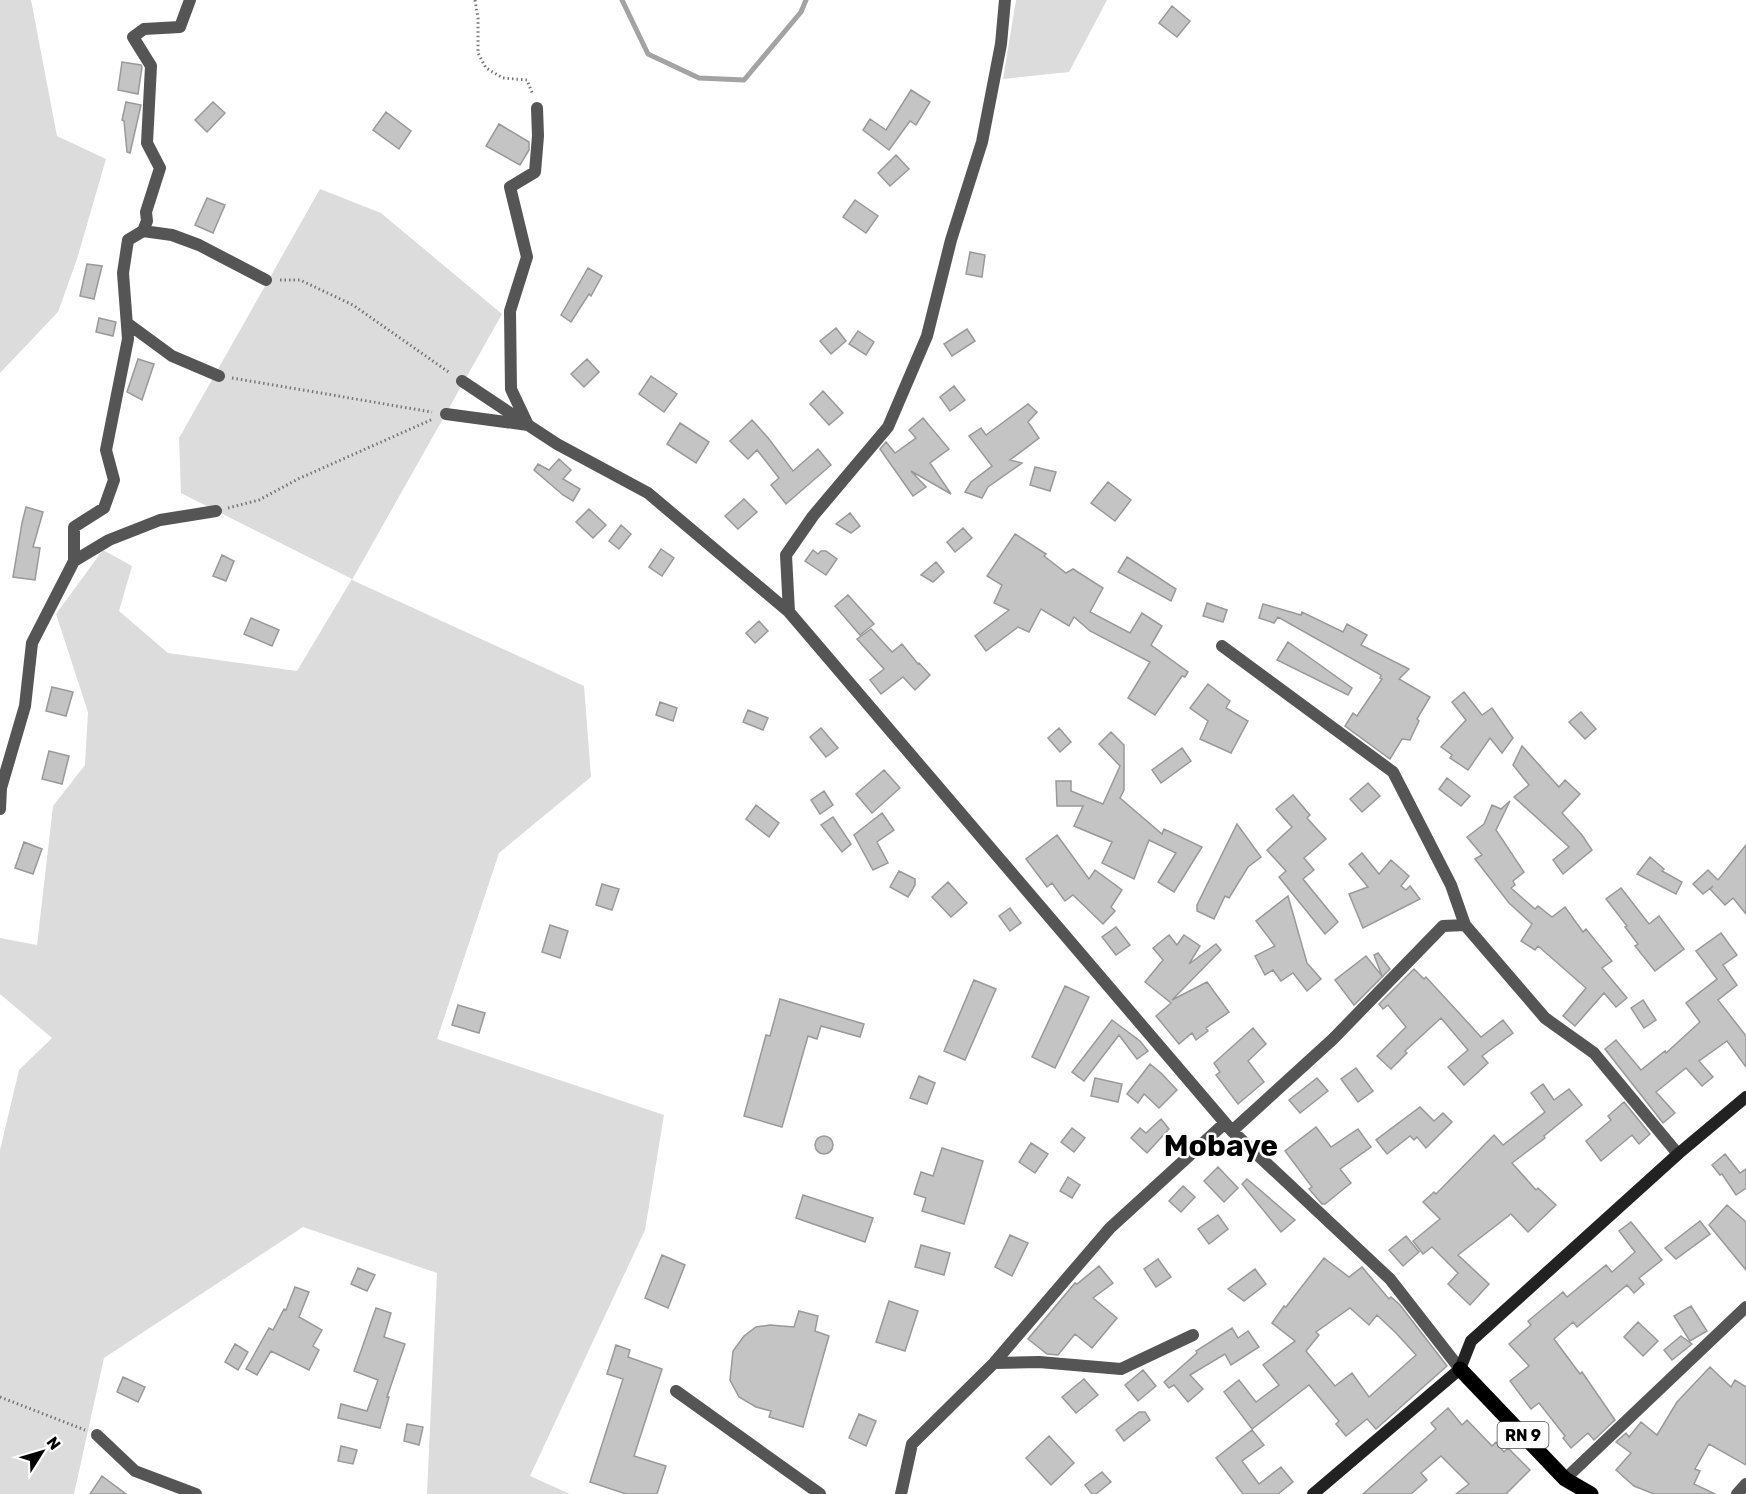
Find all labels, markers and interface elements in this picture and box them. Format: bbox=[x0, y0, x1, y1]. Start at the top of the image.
district label: Mobaye bbox=[1164, 1128, 1278, 1164]
north arrow bbox=[12, 1422, 72, 1482]
road number: RN 9 bbox=[1498, 1422, 1549, 1448]
text: N bbox=[43, 1433, 65, 1454]

